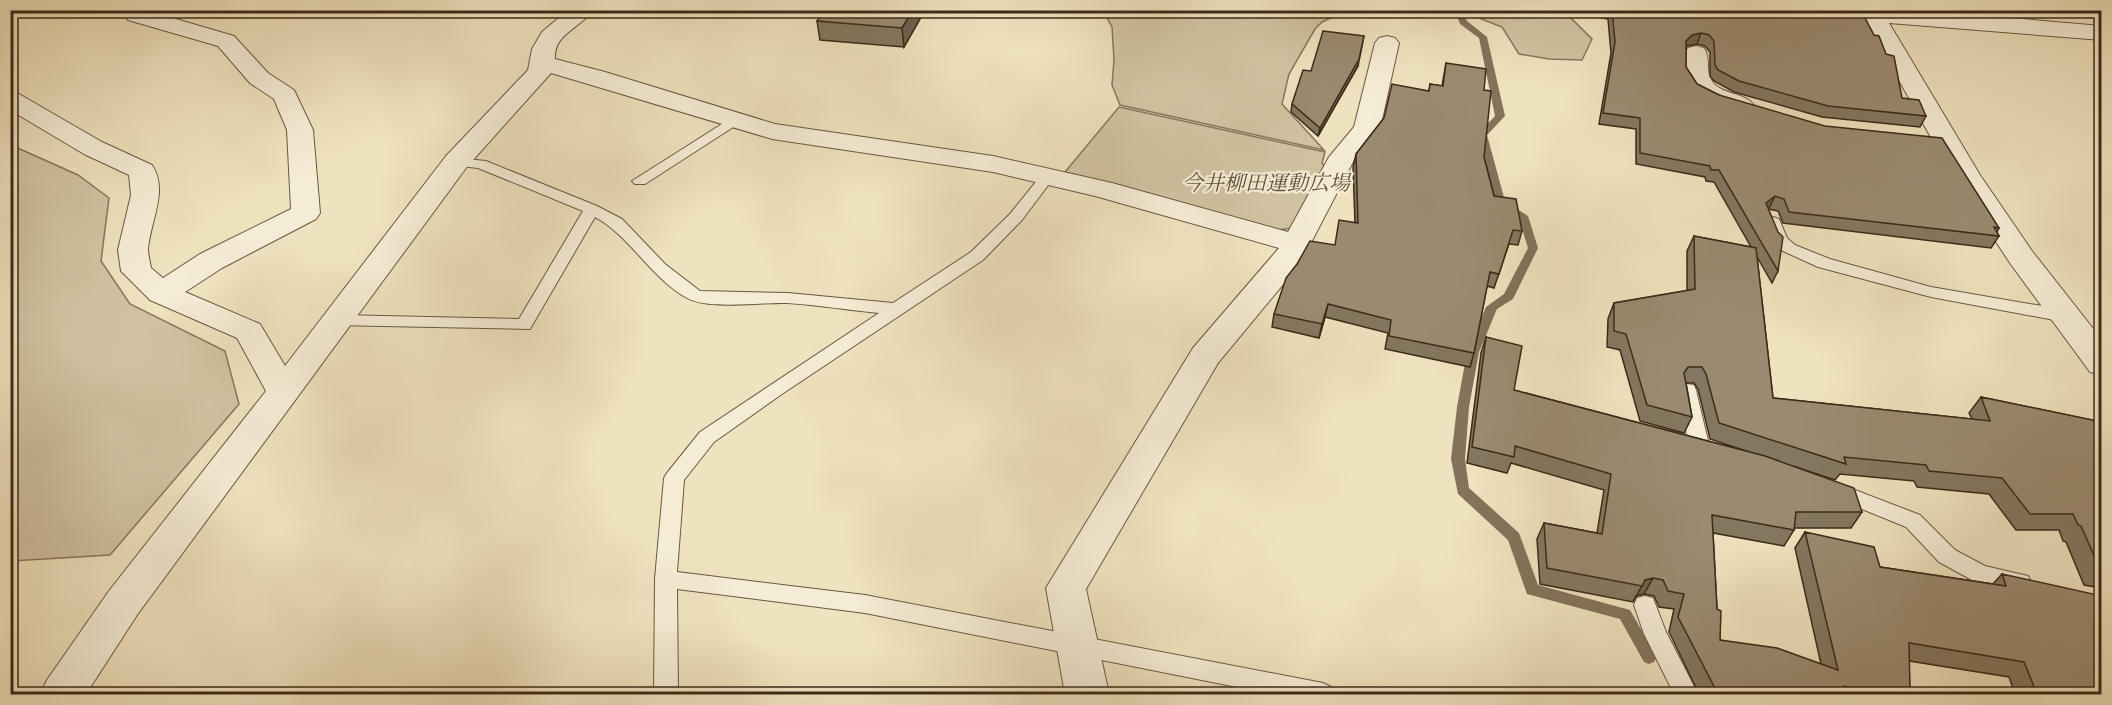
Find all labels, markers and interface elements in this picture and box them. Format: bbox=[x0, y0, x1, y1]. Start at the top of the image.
park label: 今井柳田運動広場 bbox=[1182, 169, 1352, 197]

